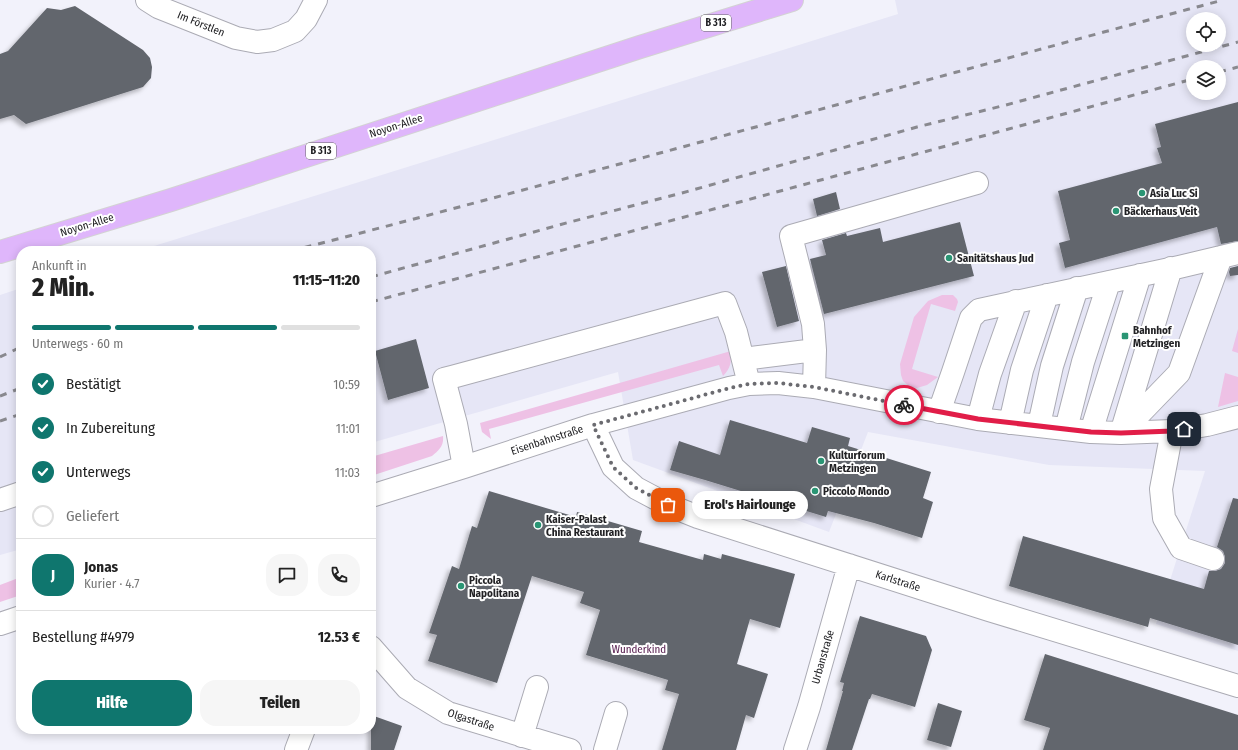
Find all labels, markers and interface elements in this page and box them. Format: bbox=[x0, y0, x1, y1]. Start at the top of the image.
street label: Im Förstlen bbox=[175, 9, 227, 39]
map controls bbox=[1186, 12, 1226, 100]
button: locate bbox=[1186, 12, 1226, 52]
road number: B 313 bbox=[701, 15, 731, 31]
button: layers bbox=[1186, 60, 1226, 100]
street label: Noyon-Allee bbox=[368, 111, 424, 141]
road number: B 313 bbox=[306, 143, 336, 159]
place label: Asia Luc Si bbox=[1149, 187, 1198, 200]
marker: Asia Luc Si bbox=[1137, 188, 1147, 198]
place label: Bäckerhaus Veit bbox=[1124, 205, 1197, 218]
marker: Bäckerhaus Veit bbox=[1111, 206, 1121, 216]
street label: Noyon-Allee bbox=[59, 211, 115, 239]
place label: Sanitätshaus Jud bbox=[957, 252, 1034, 265]
marker: Sanitätshaus Jud bbox=[944, 253, 954, 263]
text: Ankunft in bbox=[32, 258, 87, 273]
text: 11:15–11:20 bbox=[293, 271, 360, 289]
text: 2 Min. bbox=[32, 272, 95, 303]
place label: Bahnhof Metzingen bbox=[1133, 324, 1180, 350]
marker: Bahnhof Metzingen bbox=[1120, 331, 1130, 341]
text: Unterwegs · 60 m bbox=[32, 336, 123, 351]
icon: check bbox=[32, 373, 54, 395]
text: Bestätigt bbox=[66, 375, 121, 393]
text: 10:59 bbox=[333, 377, 360, 392]
courier bbox=[884, 385, 924, 425]
icon: bike bbox=[893, 394, 915, 416]
pin bbox=[1167, 412, 1201, 446]
icon: check bbox=[32, 417, 54, 439]
icon: home bbox=[1173, 418, 1195, 440]
text: In Zubereitung bbox=[66, 419, 155, 437]
text: 11:01 bbox=[336, 421, 360, 436]
street label: Eisenbahnstraße bbox=[509, 422, 585, 458]
place label: Kulturforum Metzingen bbox=[829, 449, 885, 475]
marker: Kulturforum Metzingen bbox=[816, 456, 826, 466]
icon: check bbox=[32, 461, 54, 483]
text: Unterwegs bbox=[66, 463, 131, 481]
text: 11:03 bbox=[335, 465, 360, 480]
place label: Piccolo Mondo bbox=[823, 485, 890, 498]
marker: Piccolo Mondo bbox=[810, 486, 820, 496]
pin bbox=[651, 488, 685, 522]
callout: Erol's Hairlounge bbox=[692, 491, 808, 519]
icon: bag bbox=[657, 494, 679, 516]
text: Erol's Hairlounge bbox=[704, 497, 796, 512]
text: Geliefert bbox=[66, 507, 119, 525]
place label: Kaiser-Palast China Restaurant bbox=[546, 513, 624, 539]
marker: Kaiser-Palast China Restaurant bbox=[533, 520, 543, 530]
button: chat bbox=[266, 554, 308, 596]
button: phone bbox=[318, 554, 360, 596]
text: Jonas bbox=[84, 558, 118, 576]
text: J bbox=[51, 566, 55, 584]
street label: Karlstraße bbox=[874, 568, 922, 594]
place label: Piccola Napolitana bbox=[469, 574, 520, 600]
text: Kurier · 4.7 bbox=[84, 576, 140, 591]
marker: Piccola Napolitana bbox=[456, 581, 466, 591]
text: Bestellung #4979 bbox=[32, 628, 135, 646]
text: 12.53 € bbox=[318, 628, 360, 646]
street label: Urbanstraße bbox=[809, 628, 837, 686]
park label: Wunderkind bbox=[612, 643, 666, 656]
button: Hilfe bbox=[32, 680, 192, 726]
button: Teilen bbox=[200, 680, 360, 726]
street label: Olgastraße bbox=[446, 706, 496, 734]

